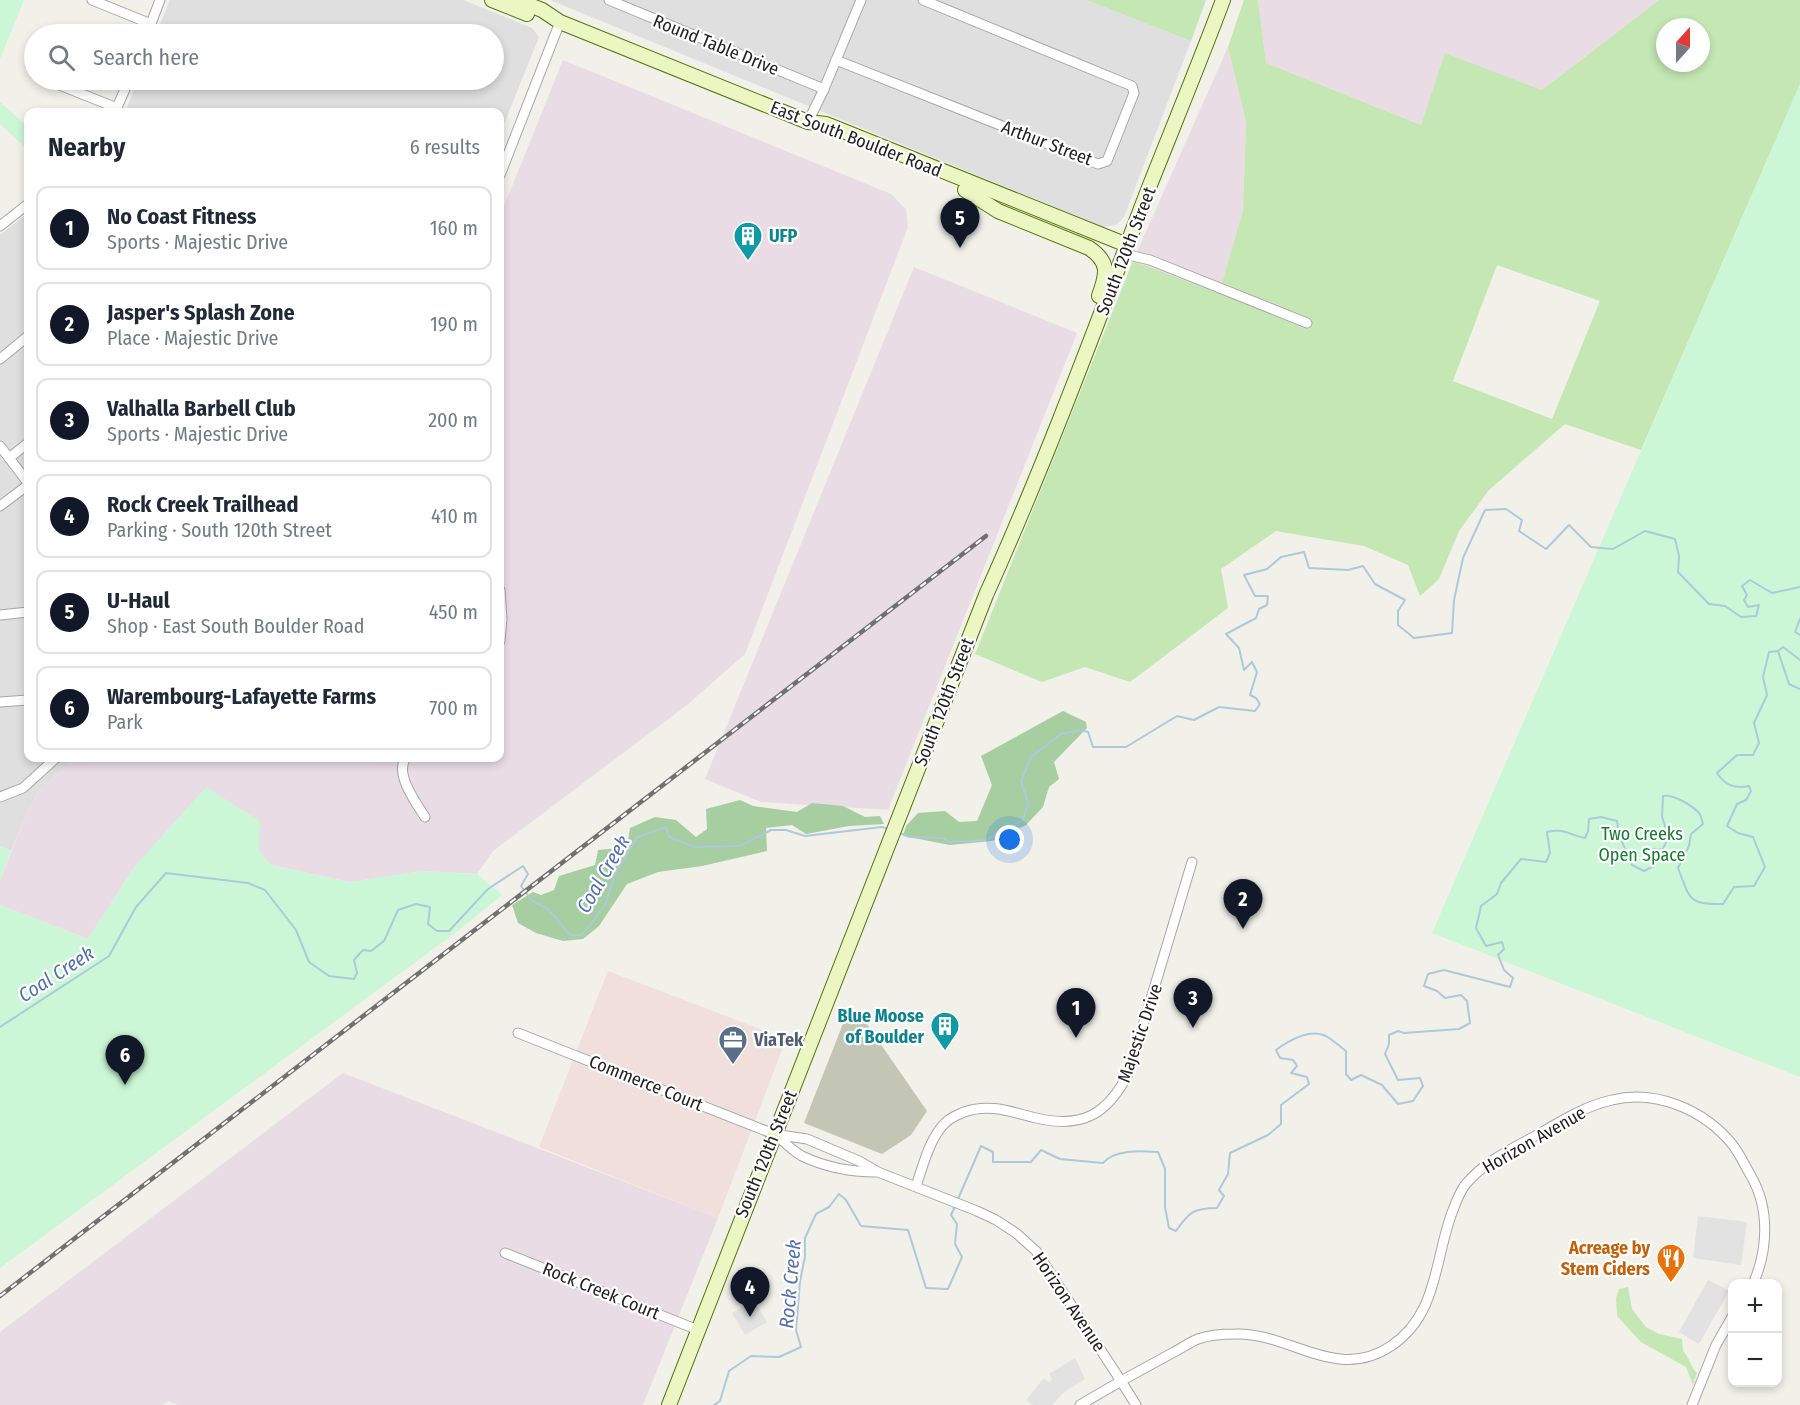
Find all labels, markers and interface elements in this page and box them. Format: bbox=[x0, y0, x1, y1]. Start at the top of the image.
street label: Round Table Drive bbox=[650, 10, 782, 80]
north arrow bbox=[1656, 18, 1710, 72]
search box bbox=[24, 24, 504, 90]
icon: search bbox=[45, 41, 78, 74]
text: Search here bbox=[93, 44, 199, 71]
street label: East South Boulder Road bbox=[767, 96, 945, 182]
street label: Arthur Street bbox=[999, 116, 1096, 170]
text: Nearby bbox=[48, 132, 125, 163]
text: 6 results bbox=[410, 135, 480, 159]
street label: South 120th Street bbox=[1091, 184, 1161, 318]
pin: 5 bbox=[940, 198, 980, 248]
text: No Coast Fitness bbox=[107, 203, 256, 230]
text: 1 bbox=[65, 216, 74, 240]
text: 160 m bbox=[430, 216, 478, 240]
building icon: UFP bbox=[732, 220, 764, 262]
place label: UFP bbox=[769, 225, 798, 247]
text: Sports · Majestic Drive bbox=[107, 230, 288, 254]
text: Jasper's Splash Zone bbox=[107, 299, 295, 326]
text: 2 bbox=[65, 312, 74, 336]
text: 190 m bbox=[430, 312, 478, 336]
text: Place · Majestic Drive bbox=[107, 326, 278, 350]
text: Valhalla Barbell Club bbox=[107, 395, 296, 422]
text: 3 bbox=[65, 408, 74, 432]
text: 200 m bbox=[428, 408, 478, 432]
text: Sports · Majestic Drive bbox=[107, 422, 288, 446]
text: Rock Creek Trailhead bbox=[107, 491, 299, 518]
text: 4 bbox=[64, 504, 75, 528]
text: 410 m bbox=[431, 504, 478, 528]
text: Parking · South 120th Street bbox=[107, 518, 332, 542]
text: U-Haul bbox=[107, 587, 170, 614]
text: 5 bbox=[65, 600, 74, 624]
text: 450 m bbox=[429, 600, 478, 624]
text: Shop · East South Boulder Road bbox=[107, 614, 364, 638]
street label: South 120th Street bbox=[909, 635, 979, 769]
text: Warembourg-Lafayette Farms bbox=[107, 683, 376, 710]
text: 6 bbox=[64, 696, 75, 720]
text: 700 m bbox=[429, 696, 478, 720]
text: Park bbox=[107, 710, 143, 734]
park label: Two Creeks Open Space bbox=[1599, 823, 1686, 866]
your location bbox=[995, 825, 1024, 854]
water label: Coal Creek bbox=[571, 831, 635, 917]
pin: 2 bbox=[1224, 880, 1262, 929]
water label: Coal Creek bbox=[14, 941, 98, 1007]
pin: 3 bbox=[1174, 978, 1212, 1028]
street label: Majestic Drive bbox=[1113, 981, 1167, 1085]
pin: 1 bbox=[1056, 988, 1096, 1038]
place label: Blue Moose of Boulder bbox=[838, 1005, 924, 1048]
building icon: Blue Moose of Boulder bbox=[929, 1010, 961, 1052]
office icon: ViaTek bbox=[717, 1024, 749, 1066]
place label: ViaTek bbox=[753, 1029, 804, 1051]
pin: 6 bbox=[106, 1036, 144, 1085]
street label: Commerce Court bbox=[586, 1050, 706, 1116]
street label: South 120th Street bbox=[730, 1087, 802, 1221]
street label: Horizon Avenue bbox=[1479, 1102, 1590, 1178]
place label: Acreage by Stem Ciders bbox=[1561, 1237, 1650, 1280]
water label: Rock Creek bbox=[774, 1239, 806, 1329]
restaurant icon: Acreage by Stem Ciders bbox=[1655, 1242, 1687, 1284]
street label: Horizon Avenue bbox=[1028, 1248, 1110, 1356]
street label: Rock Creek Court bbox=[539, 1258, 663, 1325]
pin: 4 bbox=[730, 1268, 770, 1317]
map controls bbox=[1728, 1279, 1782, 1387]
button: + bbox=[1728, 1279, 1782, 1333]
button: − bbox=[1728, 1333, 1782, 1387]

